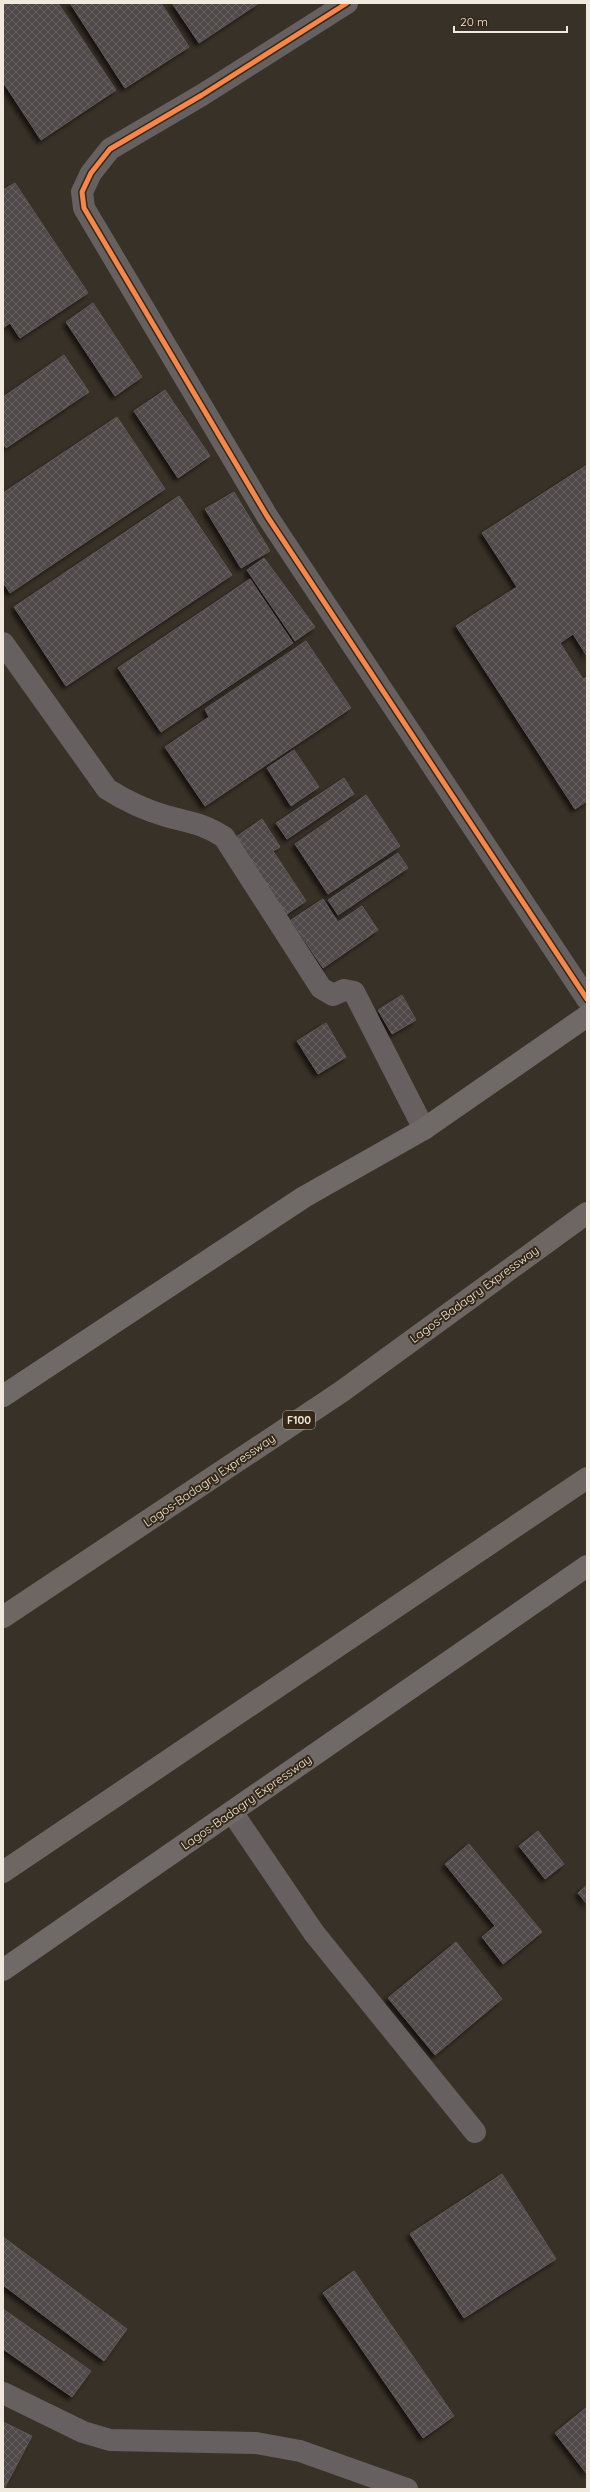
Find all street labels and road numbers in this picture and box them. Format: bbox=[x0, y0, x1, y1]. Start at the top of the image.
street label: Lagos-Badagry Expressway bbox=[407, 1242, 541, 1346]
road number: F100 bbox=[283, 1411, 315, 1429]
street label: Lagos-Badagry Expressway bbox=[140, 1430, 278, 1530]
street label: Lagos-Badagry Expressway bbox=[178, 1751, 314, 1853]

